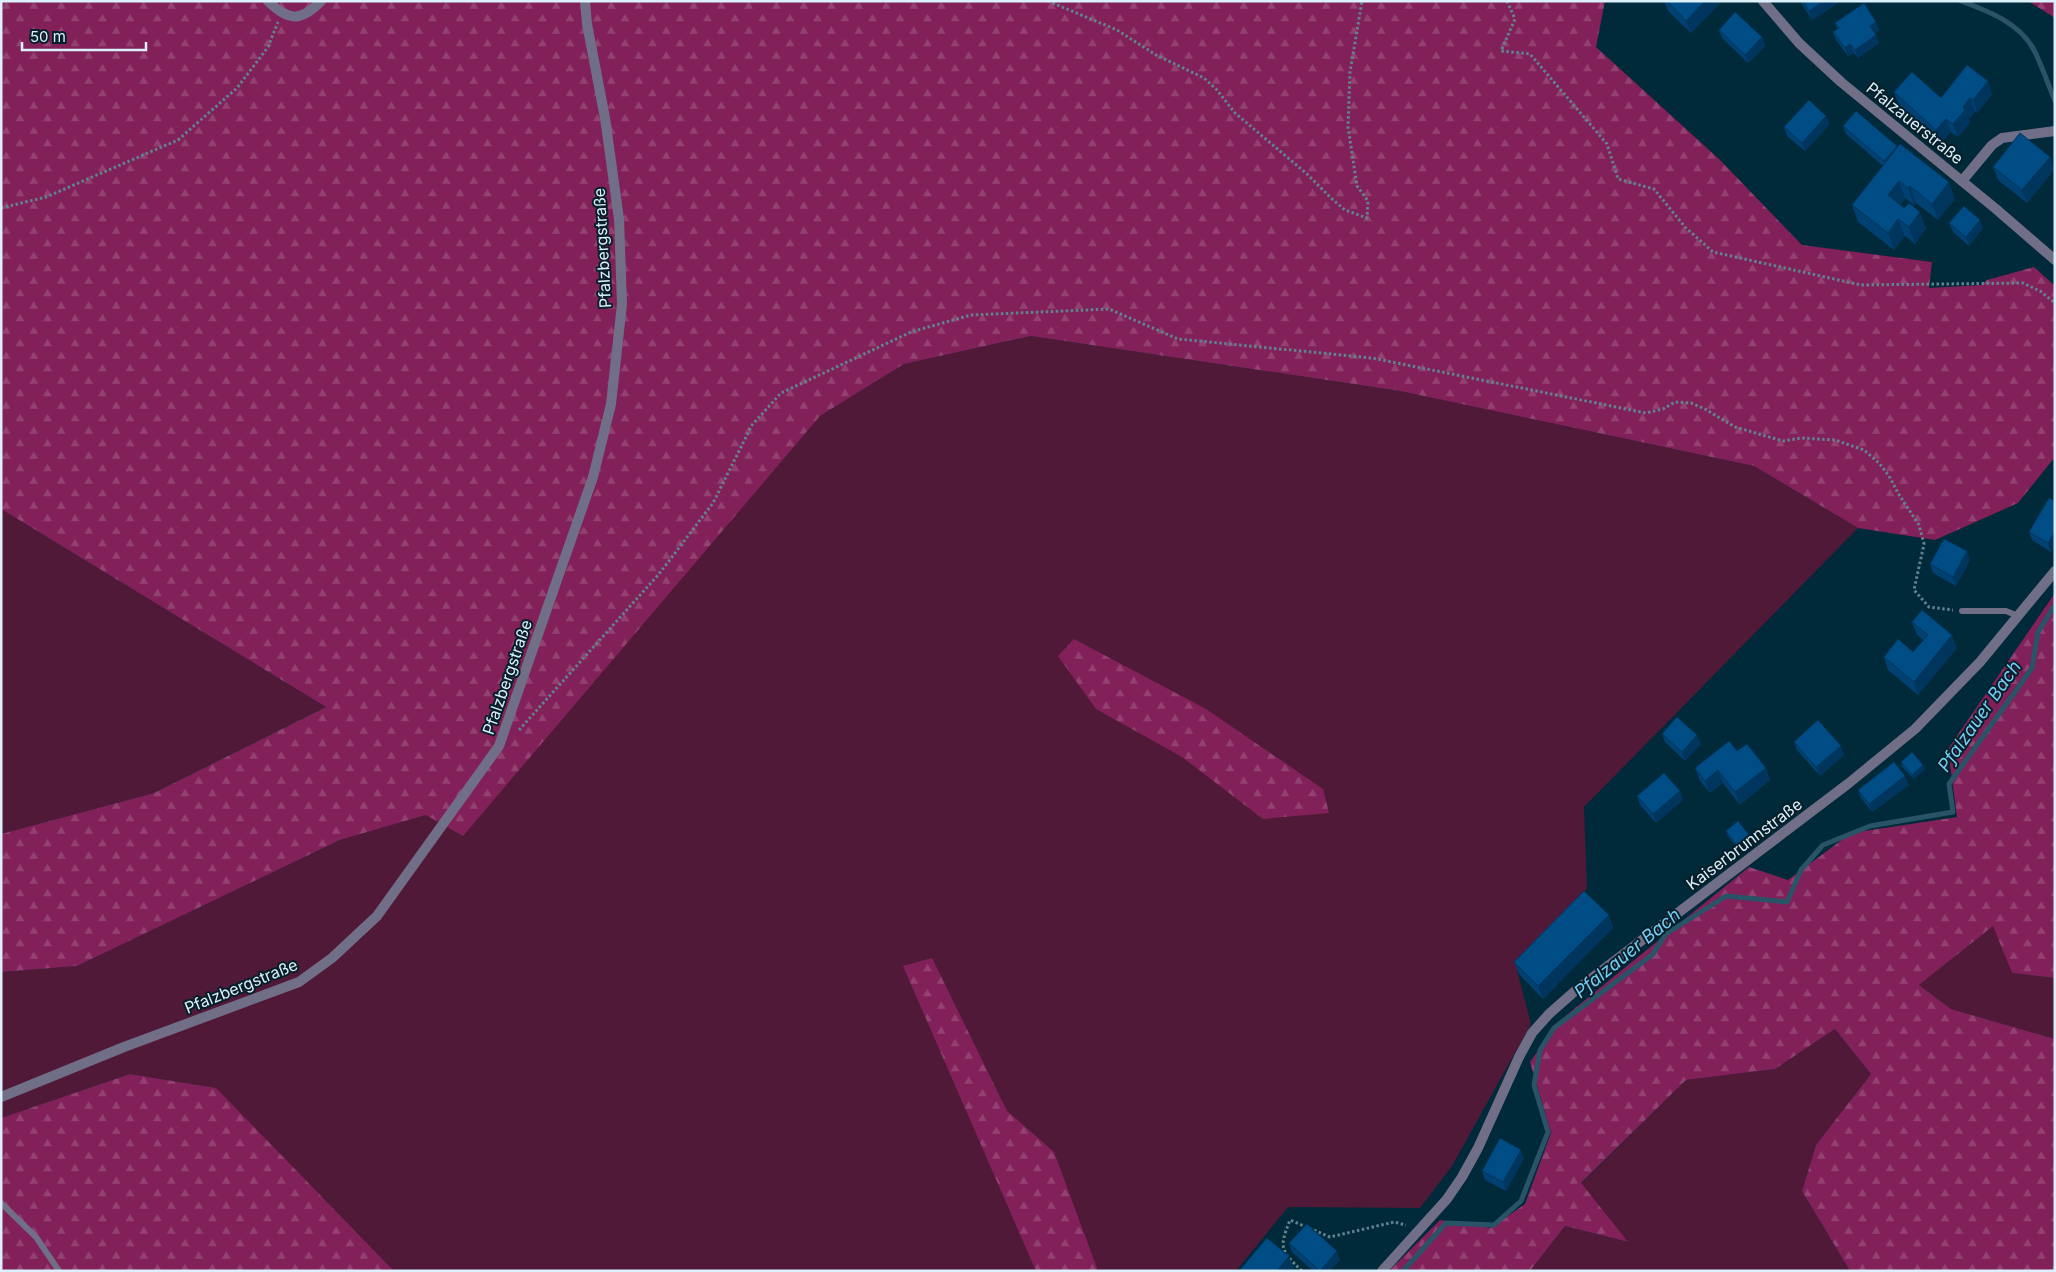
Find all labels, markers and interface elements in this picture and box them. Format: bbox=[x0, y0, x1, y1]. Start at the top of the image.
scale bar bbox=[22, 20, 146, 52]
text: 50 m bbox=[30, 27, 66, 46]
street label: Pfalzauerstraße bbox=[1862, 78, 1968, 168]
street label: Pfalzbergstraße bbox=[589, 187, 615, 309]
street label: Pfalzbergstraße bbox=[478, 617, 536, 737]
water label: Pfalzauer Bach bbox=[1933, 657, 2025, 775]
street label: Kaiserbrunnstraße bbox=[1682, 794, 1806, 894]
water label: Pfalzauer Bach bbox=[1570, 904, 1684, 1002]
street label: Pfalzbergstraße bbox=[182, 954, 300, 1018]

